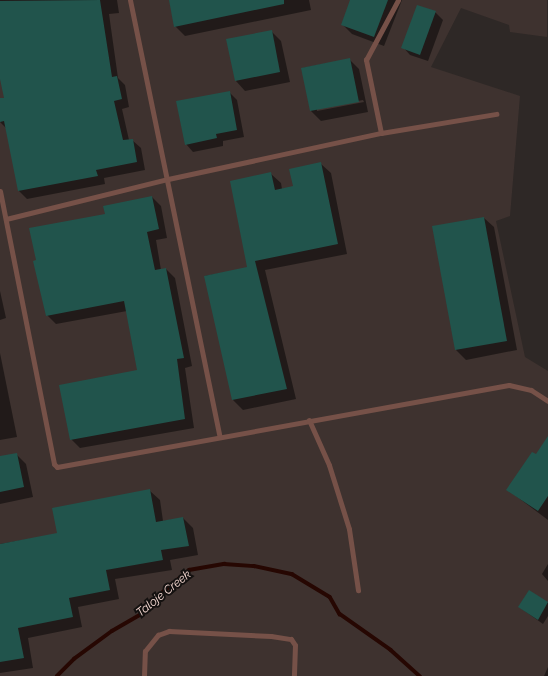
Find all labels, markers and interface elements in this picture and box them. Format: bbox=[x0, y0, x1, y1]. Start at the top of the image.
water label: Taloje Creek bbox=[134, 568, 194, 620]

